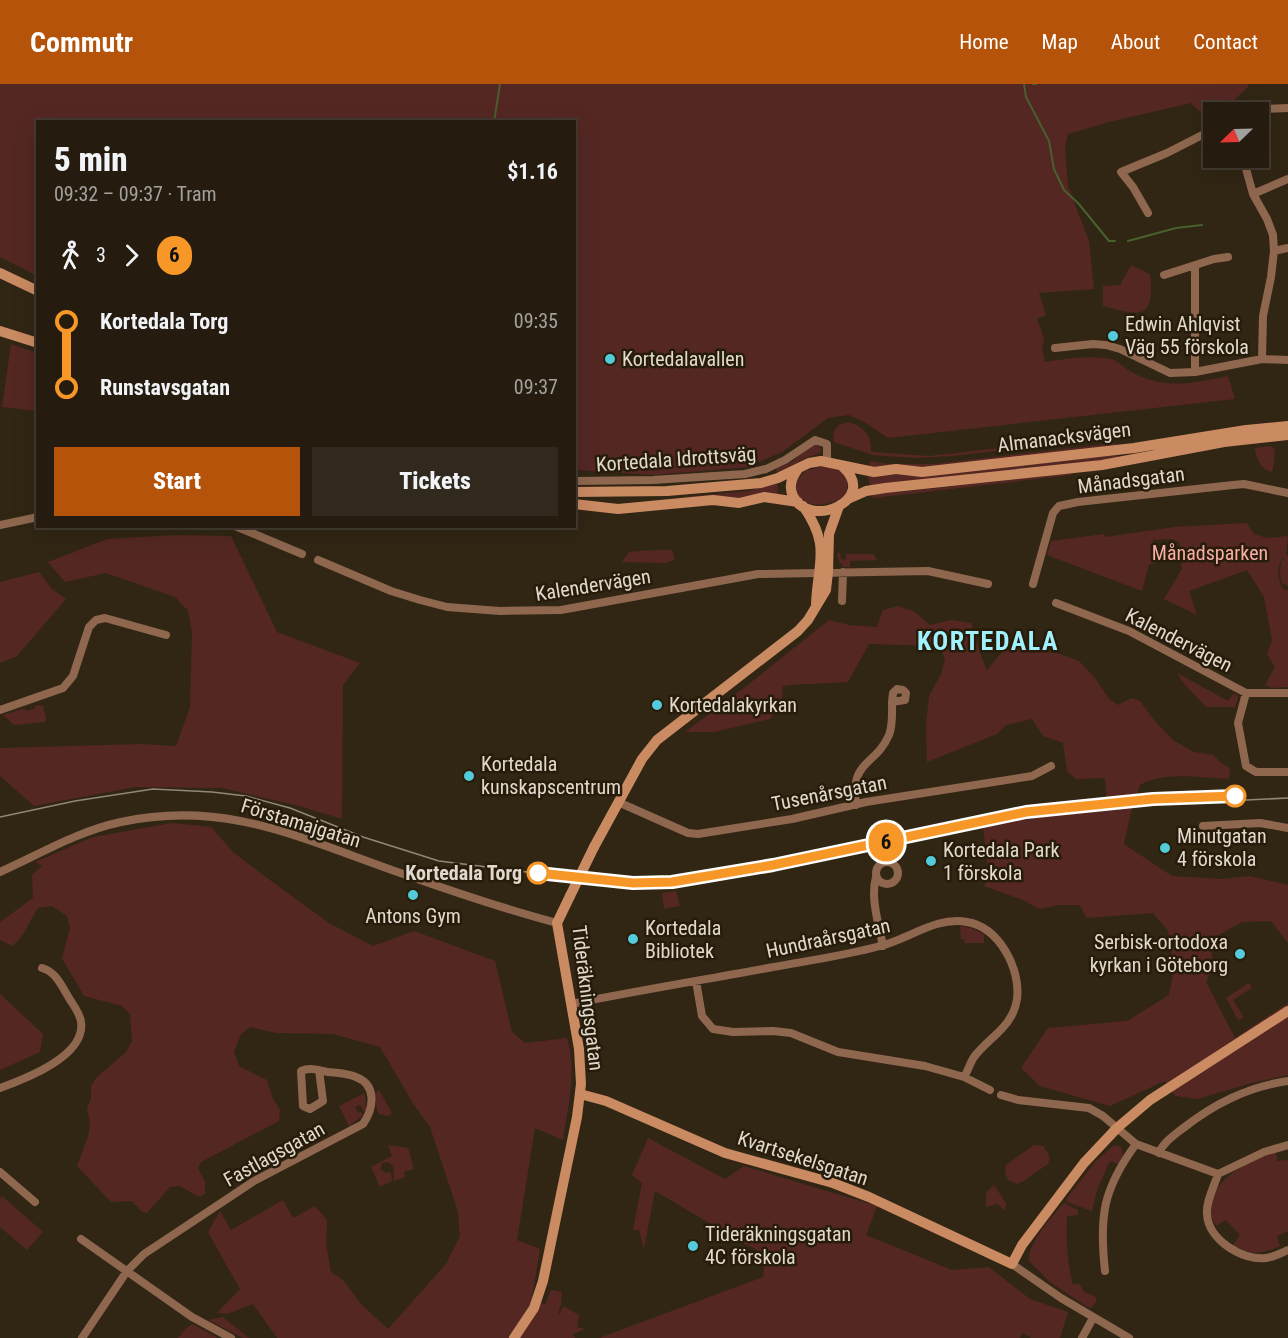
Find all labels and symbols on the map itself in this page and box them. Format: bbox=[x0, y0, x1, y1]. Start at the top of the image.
north arrow bbox=[1203, 102, 1269, 168]
place label: Edwin Ahlqvist Väg 55 förskola bbox=[1125, 312, 1249, 359]
marker: Edwin Ahlqvist Väg 55 förskola bbox=[1106, 329, 1120, 343]
place label: Kortedalavallen bbox=[622, 347, 744, 371]
marker: Kortedalavallen bbox=[603, 352, 617, 366]
street label: Almanacksvägen bbox=[996, 417, 1132, 457]
street label: Kortedala Idrottsväg bbox=[595, 441, 757, 477]
street label: Månadsgatan bbox=[1076, 462, 1186, 498]
park label: Månadsparken bbox=[1152, 541, 1268, 565]
street label: Kalendervägen bbox=[534, 564, 652, 606]
street label: Kalendervägen bbox=[1122, 603, 1236, 677]
district label: KORTEDALA bbox=[917, 626, 1059, 656]
place label: Kortedalakyrkan bbox=[669, 693, 797, 717]
marker: Kortedalakyrkan bbox=[650, 698, 664, 712]
place label: Kortedala kunskapscentrum bbox=[481, 752, 621, 799]
marker: Kortedala kunskapscentrum bbox=[462, 769, 476, 783]
street label: Tusenårsgatan bbox=[769, 770, 889, 816]
unlabelled marker bbox=[1224, 785, 1246, 807]
street label: Förstamajgatan bbox=[238, 793, 364, 853]
line badge: 6 bbox=[866, 822, 906, 861]
place label: Minutgatan 4 förskola bbox=[1177, 824, 1267, 871]
place label: Kortedala Park 1 förskola bbox=[943, 838, 1059, 885]
marker: Minutgatan 4 förskola bbox=[1158, 841, 1172, 855]
marker: Kortedala Park 1 förskola bbox=[924, 854, 938, 868]
place label: Kortedala Torg bbox=[405, 861, 522, 885]
marker: Kortedala Torg bbox=[527, 862, 549, 884]
marker: Antons Gym bbox=[406, 888, 420, 902]
place label: Antons Gym bbox=[365, 904, 461, 928]
street label: Hundraårsgatan bbox=[764, 913, 892, 963]
place label: Kortedala Bibliotek bbox=[645, 916, 721, 963]
street label: Tideräkningsgatan bbox=[567, 924, 609, 1072]
place label: Serbisk-ortodoxa kyrkan i Göteborg bbox=[1090, 930, 1228, 977]
marker: Kortedala Bibliotek bbox=[626, 932, 640, 946]
marker: Serbisk-ortodoxa kyrkan i Göteborg bbox=[1233, 947, 1247, 961]
street label: Fastlagsgatan bbox=[219, 1116, 329, 1192]
street label: Kvartsekelsgatan bbox=[735, 1126, 871, 1190]
place label: Tideräkningsgatan 4C förskola bbox=[705, 1222, 851, 1269]
marker: Tideräkningsgatan 4C förskola bbox=[686, 1239, 700, 1253]

